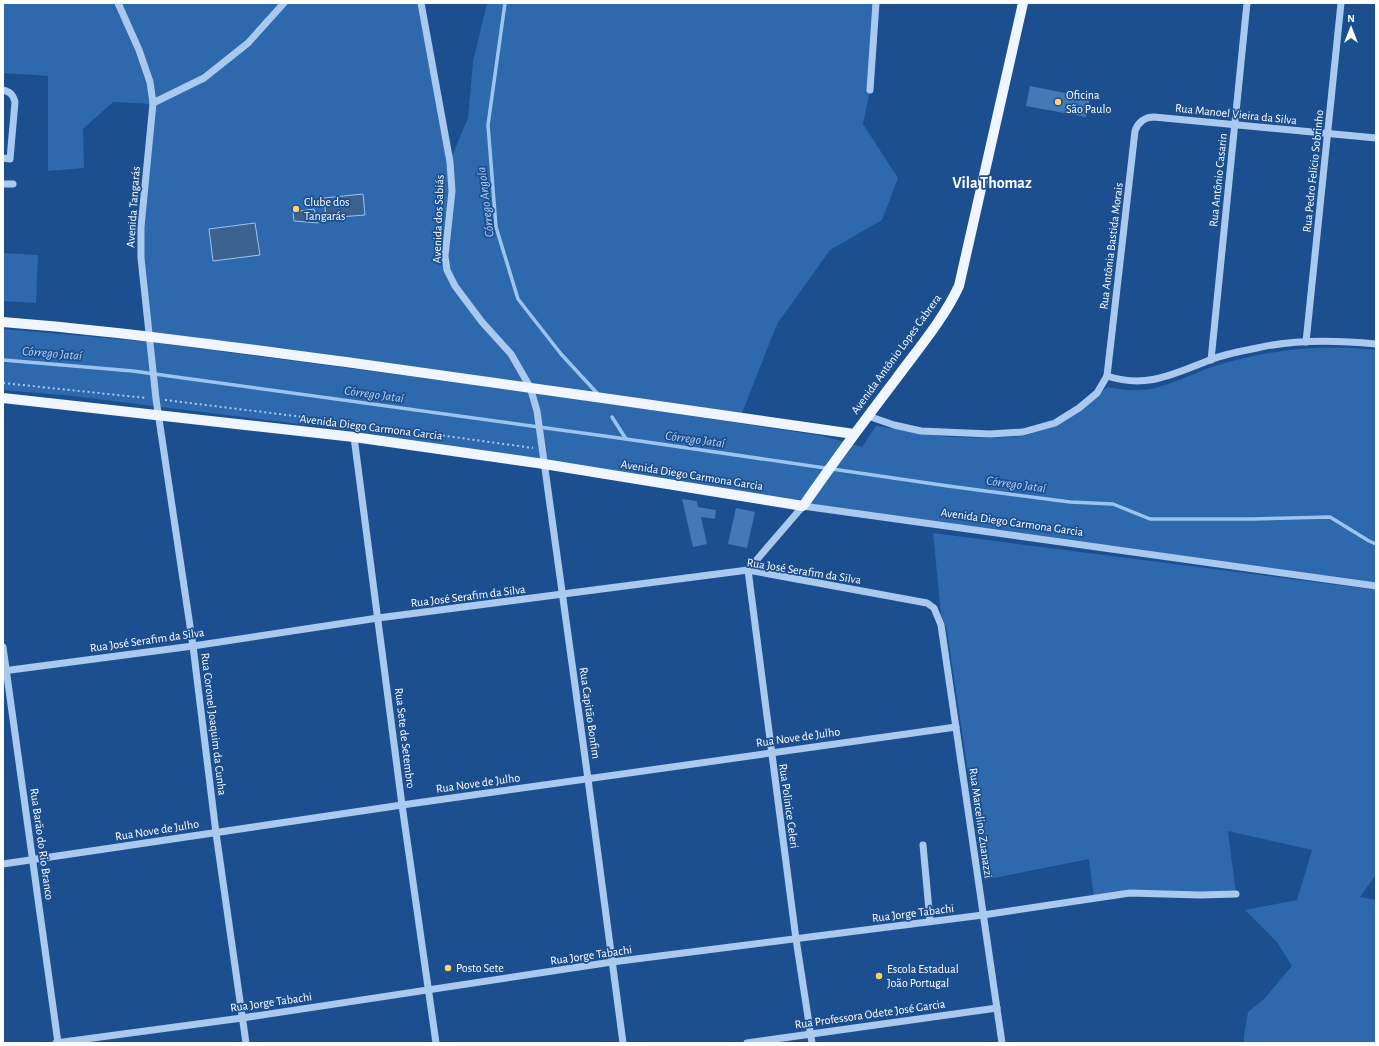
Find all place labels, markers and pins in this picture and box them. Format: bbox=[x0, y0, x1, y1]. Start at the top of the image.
place label: Oficina São Paulo bbox=[1066, 89, 1111, 115]
marker: Oficina São Paulo bbox=[1053, 97, 1063, 107]
place label: Clube dos Tangarás bbox=[304, 196, 350, 222]
marker: Clube dos Tangarás bbox=[291, 204, 301, 214]
place label: Posto Sete bbox=[456, 962, 504, 974]
marker: Posto Sete bbox=[443, 963, 453, 973]
place label: Escola Estadual João Portugal bbox=[887, 963, 959, 989]
marker: Escola Estadual João Portugal bbox=[874, 971, 884, 981]

